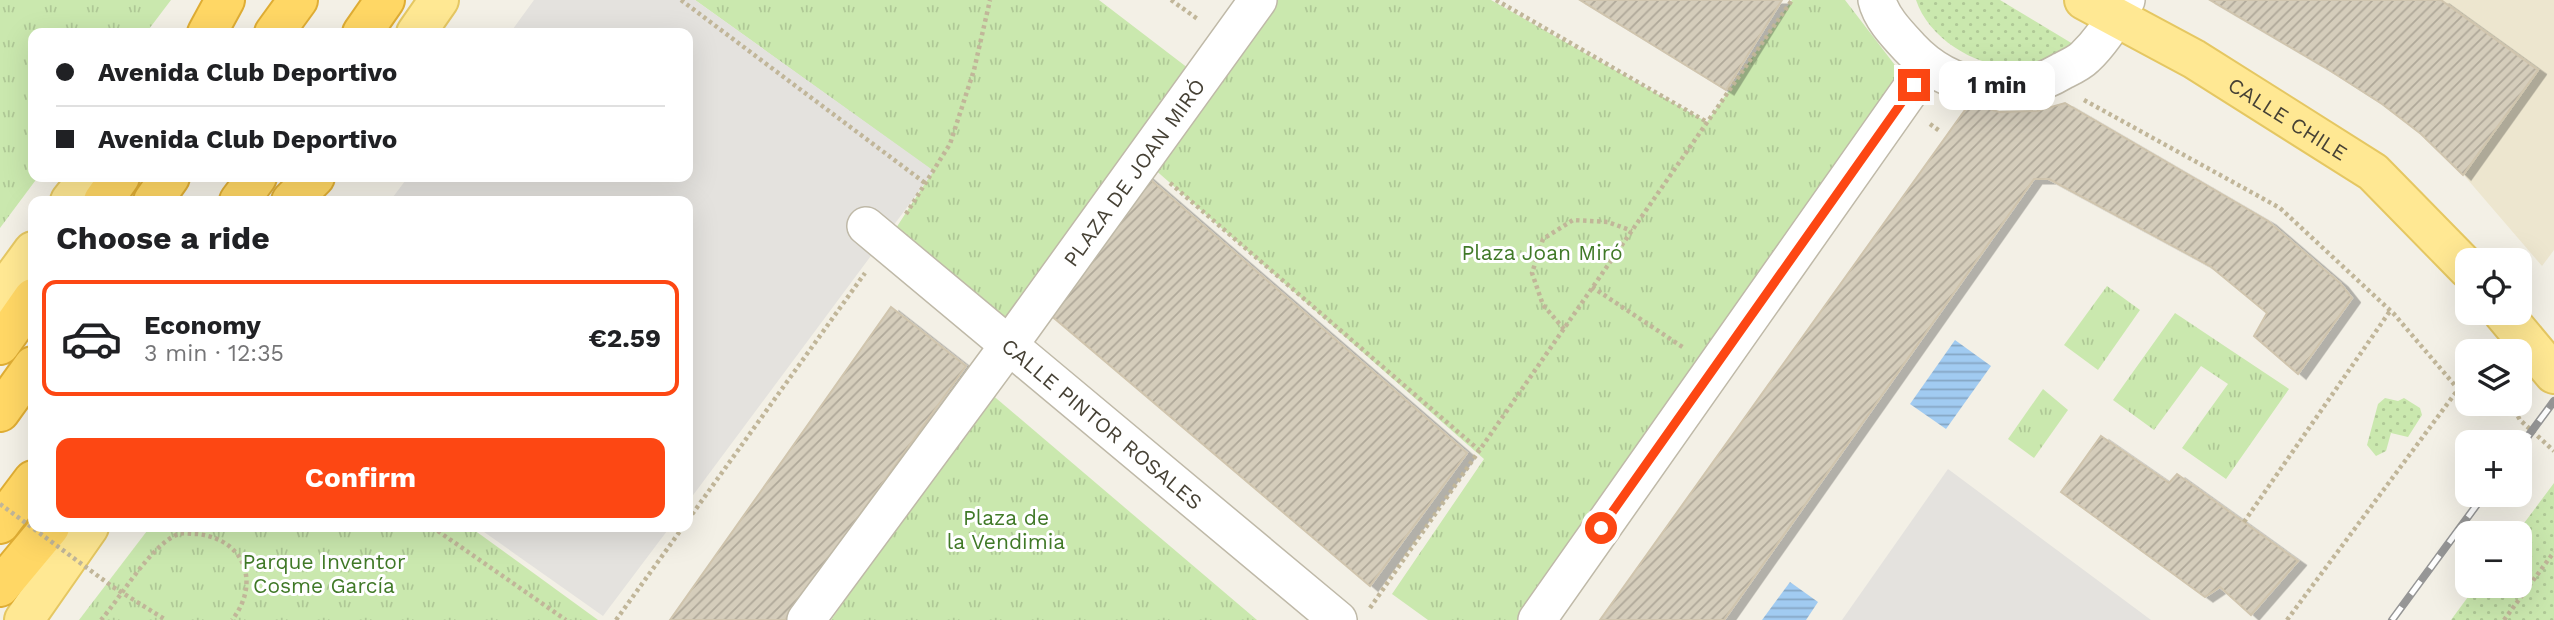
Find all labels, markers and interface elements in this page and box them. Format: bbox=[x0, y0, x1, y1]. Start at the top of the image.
text: Avenida Club Deportivo bbox=[98, 57, 397, 87]
callout: 1 min bbox=[1938, 60, 2054, 110]
route end bbox=[1898, 69, 1930, 101]
street label: CALLE CHILE bbox=[2224, 71, 2352, 165]
text: 1 min bbox=[1967, 72, 2027, 99]
street label: PLAZA DE JOAN MIRÓ bbox=[1058, 73, 1210, 271]
text: Avenida Club Deportivo bbox=[98, 124, 397, 154]
text: Choose a ride bbox=[56, 219, 270, 257]
park label: Plaza Joan Miró bbox=[1461, 240, 1623, 265]
map controls bbox=[2455, 248, 2532, 598]
button: locate bbox=[2455, 248, 2532, 325]
icon: car bbox=[60, 307, 123, 370]
text: Economy bbox=[144, 310, 261, 340]
text: €2.59 bbox=[589, 323, 661, 353]
street label: CALLE PINTOR ROSALES bbox=[997, 332, 1208, 514]
button: layers bbox=[2455, 339, 2532, 416]
text: 3 min · 12:35 bbox=[144, 340, 284, 367]
button: + bbox=[2455, 430, 2532, 507]
button: Confirm bbox=[56, 438, 665, 518]
park label: Plaza de la Vendimia bbox=[947, 505, 1065, 554]
route start bbox=[1585, 512, 1617, 544]
button: − bbox=[2455, 521, 2532, 598]
park label: Parque Inventor Cosme García bbox=[242, 549, 406, 598]

